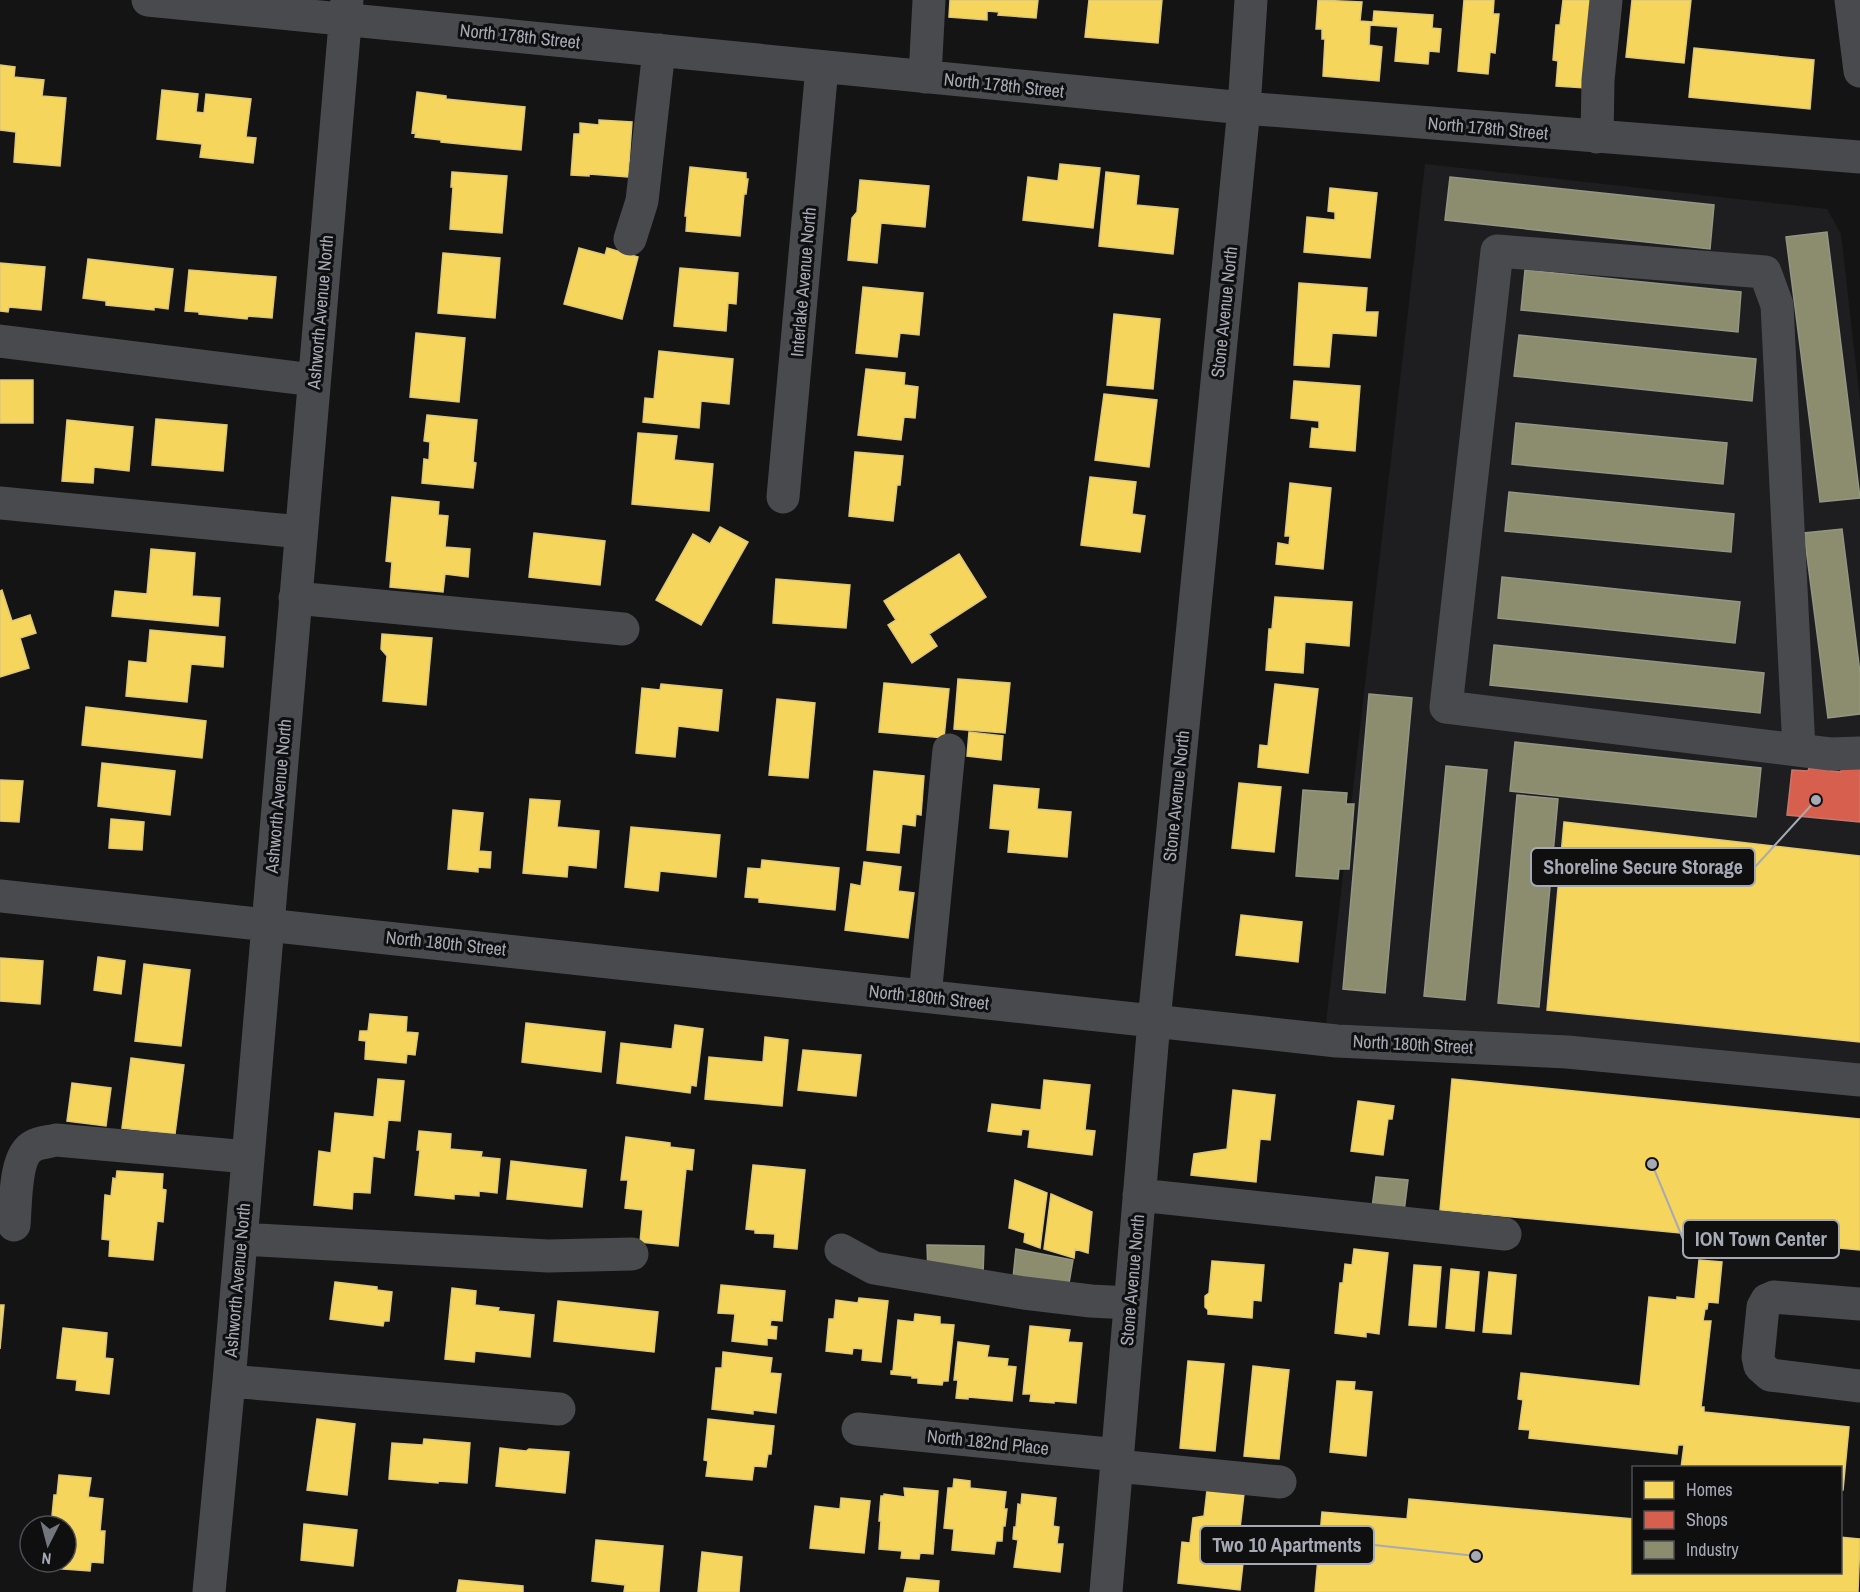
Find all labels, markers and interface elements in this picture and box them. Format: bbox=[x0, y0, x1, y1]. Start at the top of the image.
street label: North 178th Street bbox=[459, 17, 581, 55]
street label: North 178th Street bbox=[943, 66, 1065, 104]
street label: North 178th Street bbox=[1427, 110, 1549, 146]
street label: Interlake Avenue North bbox=[784, 206, 822, 358]
street label: Ashworth Avenue North bbox=[301, 234, 339, 391]
street label: Stone Avenue North bbox=[1205, 245, 1243, 379]
street label: Ashworth Avenue North bbox=[259, 718, 297, 875]
street label: Stone Avenue North bbox=[1157, 729, 1195, 863]
callout: Shoreline Secure Storage bbox=[1531, 848, 1755, 886]
text: Shoreline Secure Storage bbox=[1543, 853, 1743, 880]
street label: North 180th Street bbox=[385, 924, 507, 962]
street label: North 180th Street bbox=[868, 978, 990, 1016]
street label: North 180th Street bbox=[1352, 1028, 1474, 1060]
street label: Ashworth Avenue North bbox=[218, 1202, 256, 1359]
street label: Stone Avenue North bbox=[1114, 1213, 1150, 1347]
callout: ION Town Center bbox=[1683, 1220, 1839, 1258]
text: ION Town Center bbox=[1695, 1225, 1828, 1252]
street label: North 182nd Place bbox=[926, 1423, 1050, 1461]
legend bbox=[1632, 1466, 1842, 1574]
text: Homes bbox=[1686, 1477, 1733, 1502]
text: Shops bbox=[1686, 1507, 1728, 1532]
north arrow bbox=[18, 1514, 78, 1574]
callout: Two 10 Apartments bbox=[1200, 1526, 1374, 1564]
text: Two 10 Apartments bbox=[1212, 1531, 1362, 1558]
text: Industry bbox=[1686, 1537, 1739, 1562]
text: N bbox=[41, 1547, 52, 1570]

